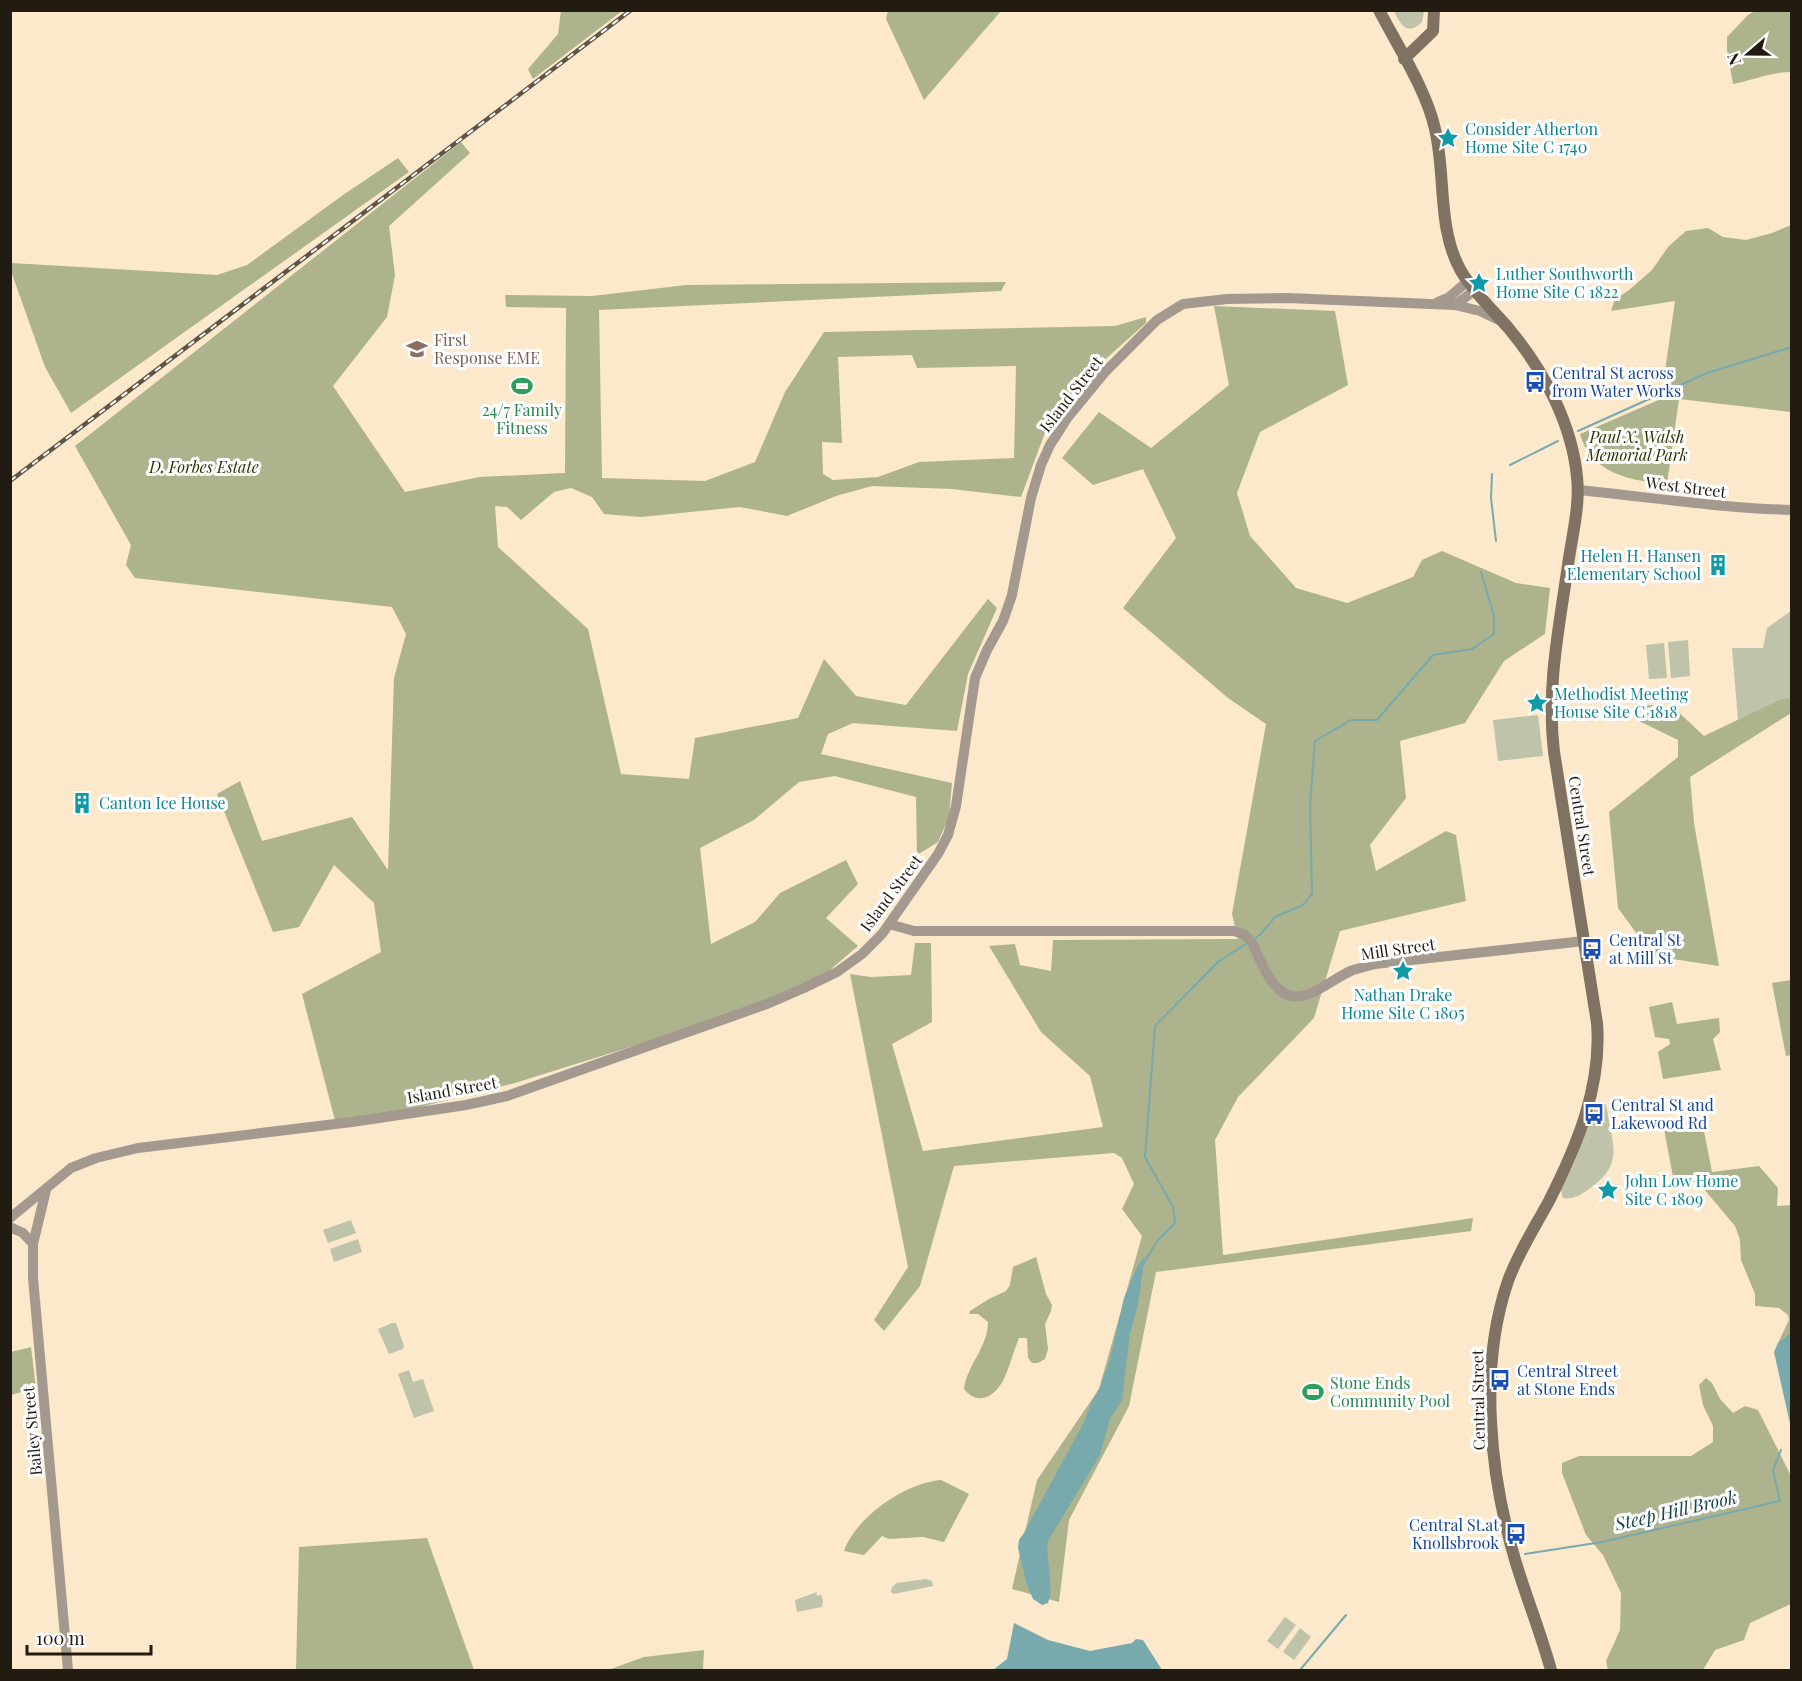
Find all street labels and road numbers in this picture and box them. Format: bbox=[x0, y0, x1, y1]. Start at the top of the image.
street label: Island Street bbox=[1034, 351, 1107, 436]
street label: West Street bbox=[1644, 471, 1728, 502]
street label: Central Street bbox=[1564, 774, 1601, 878]
street label: Island Street bbox=[855, 850, 927, 935]
street label: Mill Street bbox=[1359, 933, 1437, 964]
street label: Island Street bbox=[405, 1071, 499, 1108]
street label: Central Street bbox=[1466, 1349, 1489, 1451]
street label: Bailey Street bbox=[17, 1385, 46, 1477]

